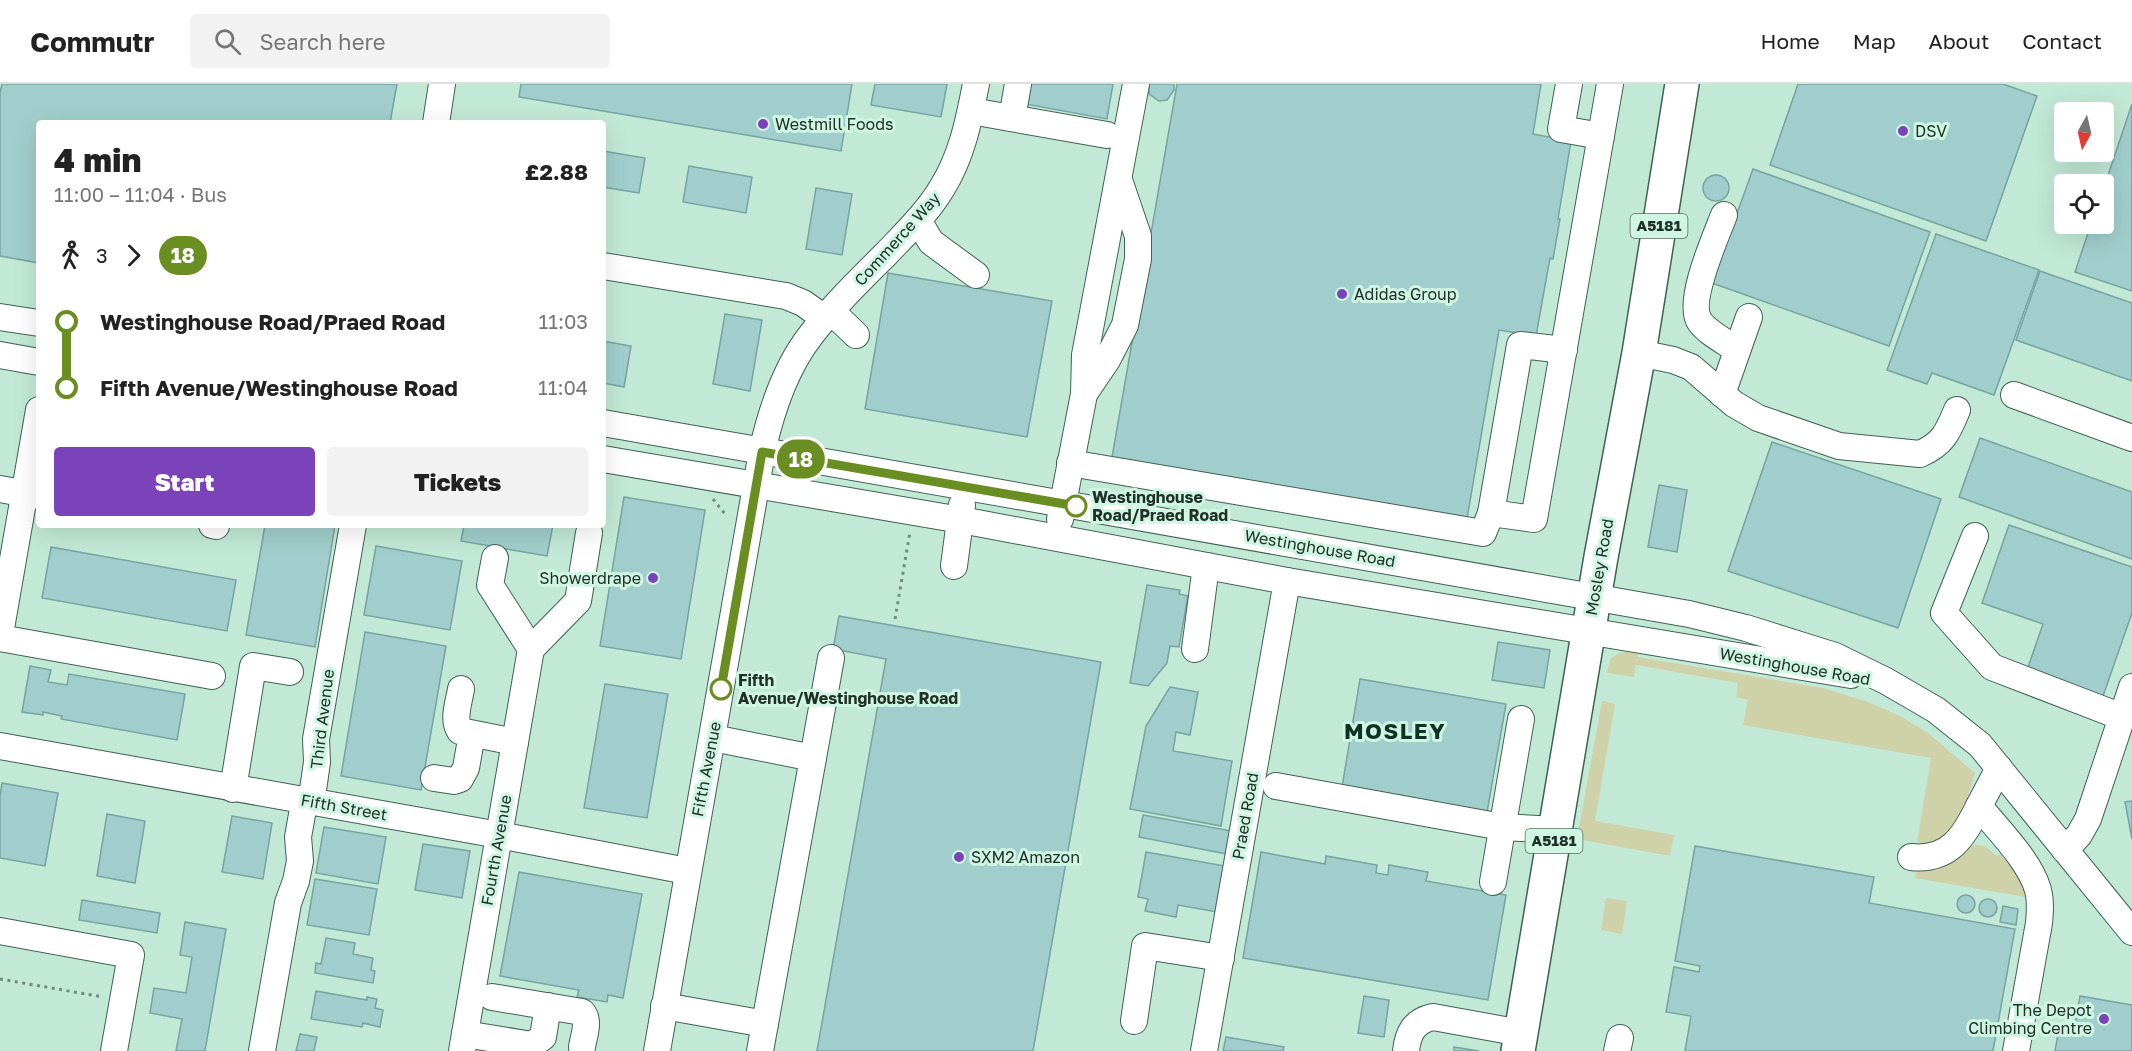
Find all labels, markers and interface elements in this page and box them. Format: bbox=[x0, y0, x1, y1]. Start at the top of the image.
search box bbox=[190, 14, 610, 68]
text: Commutr bbox=[30, 25, 154, 58]
icon: search bbox=[211, 25, 244, 58]
text: Search here bbox=[259, 28, 386, 55]
text: Home bbox=[1760, 28, 1820, 54]
text: Map bbox=[1853, 28, 1896, 54]
text: About bbox=[1929, 28, 1989, 54]
text: Contact bbox=[2022, 28, 2102, 54]
north arrow bbox=[2054, 102, 2114, 162]
map controls bbox=[2054, 102, 2114, 234]
place label: Westmill Foods bbox=[775, 114, 893, 134]
marker: Westmill Foods bbox=[756, 117, 770, 131]
place label: DSV bbox=[1915, 121, 1947, 141]
marker: DSV bbox=[1896, 124, 1910, 138]
text: 4 min bbox=[54, 140, 141, 179]
text: £2.88 bbox=[525, 158, 588, 185]
button: locate bbox=[2054, 174, 2114, 234]
text: 11:00 – 11:04 · Bus bbox=[54, 182, 227, 206]
street label: Commerce Way bbox=[850, 188, 944, 290]
road number: A5181 bbox=[1630, 214, 1688, 238]
icon: walk bbox=[54, 239, 87, 272]
icon: forward bbox=[117, 239, 150, 272]
text: 18 bbox=[171, 242, 195, 268]
text: 3 bbox=[96, 243, 108, 267]
place label: Adidas Group bbox=[1354, 284, 1457, 304]
marker: Adidas Group bbox=[1335, 287, 1349, 301]
text: Westinghouse Road/Praed Road bbox=[100, 308, 445, 335]
text: 11:03 bbox=[539, 309, 588, 333]
text: Fifth Avenue/Westinghouse Road bbox=[100, 374, 458, 401]
text: 11:04 bbox=[538, 375, 588, 399]
line badge: 18 bbox=[774, 440, 828, 478]
text: 18 bbox=[789, 446, 813, 472]
button: Start bbox=[54, 447, 315, 516]
button: Tickets bbox=[327, 447, 588, 516]
place label: Westinghouse Road/Praed Road bbox=[1092, 487, 1228, 525]
marker: Westinghouse Road/Praed Road bbox=[1065, 495, 1087, 517]
street label: Mosley Road bbox=[1581, 517, 1617, 617]
street label: Westinghouse Road bbox=[1243, 525, 1397, 571]
place label: Showerdrape bbox=[539, 568, 641, 588]
marker: Showerdrape bbox=[646, 571, 660, 585]
street label: Westinghouse Road bbox=[1718, 643, 1872, 689]
street label: Third Avenue bbox=[306, 668, 338, 770]
place label: Fifth Avenue/Westinghouse Road bbox=[738, 670, 958, 708]
marker: Fifth Avenue/Westinghouse Road bbox=[710, 678, 732, 700]
district label: MOSLEY bbox=[1344, 717, 1446, 744]
street label: Fifth Avenue bbox=[687, 720, 725, 818]
street label: Praed Road bbox=[1228, 771, 1262, 861]
street label: Fifth Street bbox=[299, 790, 389, 824]
street label: Fourth Avenue bbox=[476, 793, 516, 907]
road number: A5181 bbox=[1526, 829, 1582, 853]
place label: SXM2 Amazon bbox=[971, 847, 1080, 867]
marker: SXM2 Amazon bbox=[952, 850, 966, 864]
place label: The Depot Climbing Centre bbox=[1968, 1000, 2092, 1038]
marker: The Depot Climbing Centre bbox=[2097, 1012, 2111, 1026]

